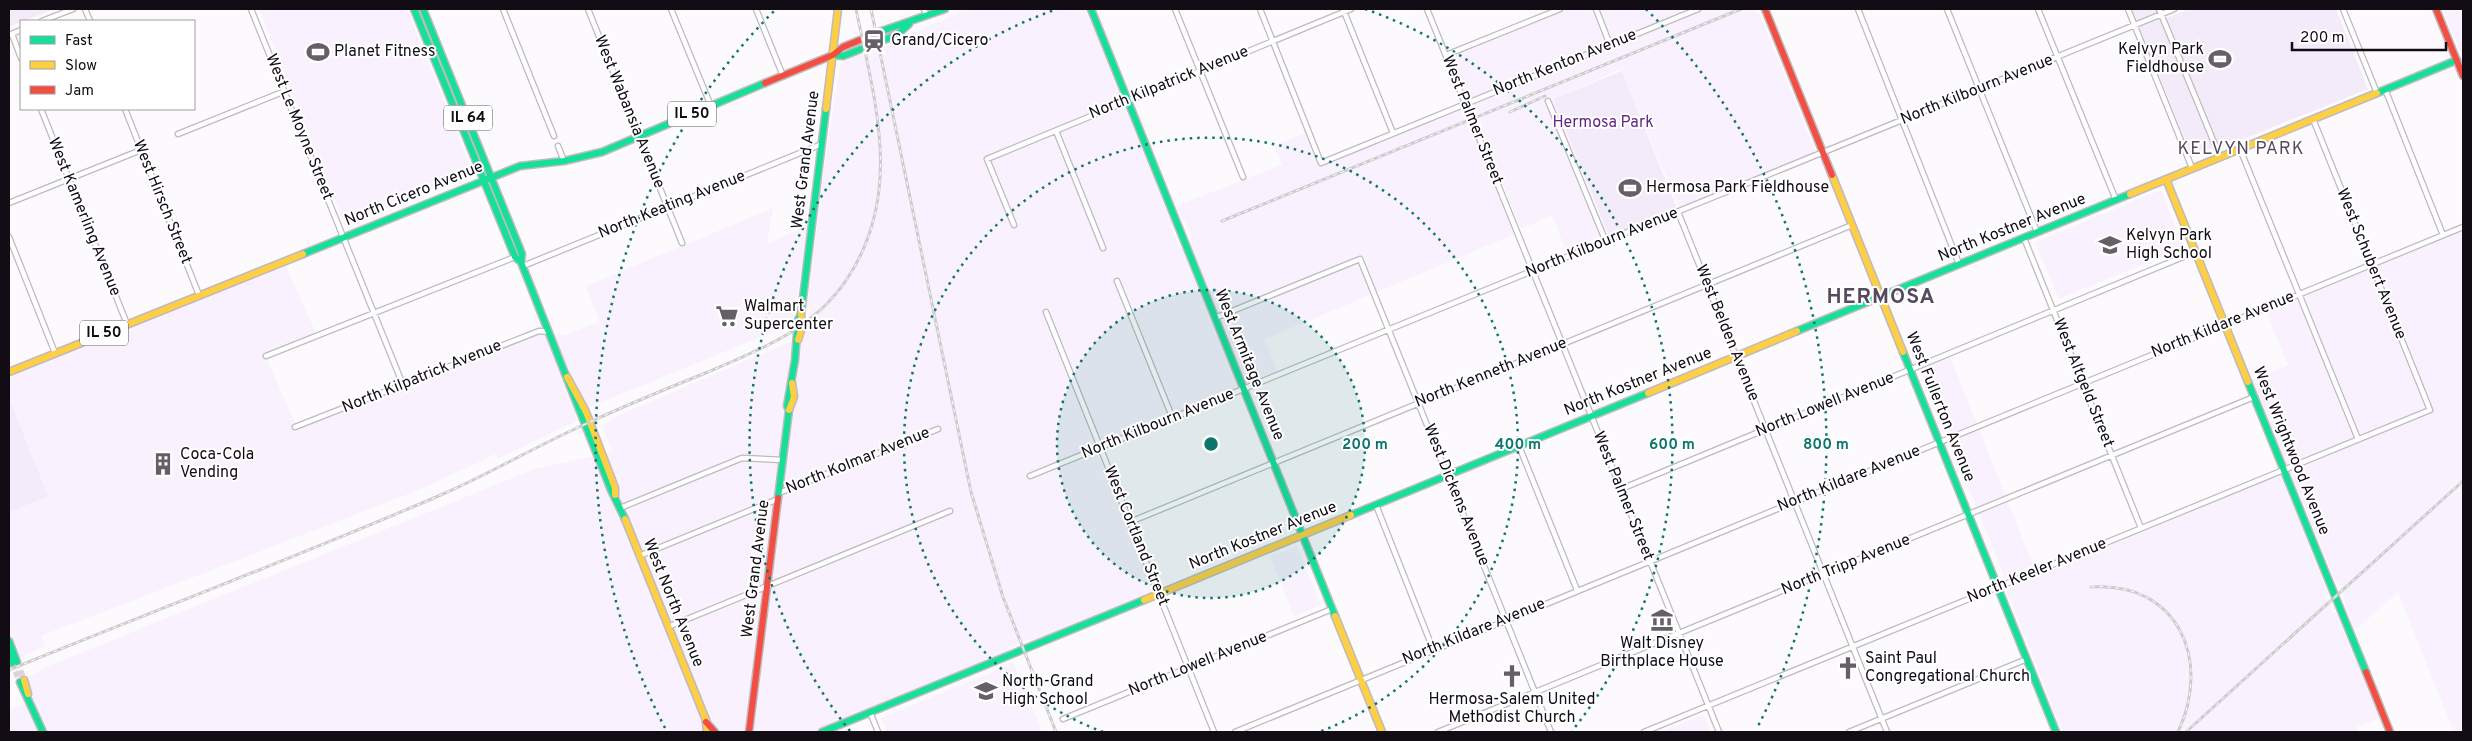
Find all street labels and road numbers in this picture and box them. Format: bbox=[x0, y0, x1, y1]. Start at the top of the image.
street label: North Kenton Avenue bbox=[1490, 25, 1640, 101]
street label: West Wabansia Avenue bbox=[589, 33, 669, 191]
street label: North Kilpatrick Avenue bbox=[1086, 42, 1252, 124]
street label: North Kilbourn Avenue bbox=[1898, 50, 2056, 130]
street label: West Le Moyne Street bbox=[260, 51, 338, 203]
street label: West Palmer Street bbox=[1437, 52, 1507, 188]
street label: West Grand Avenue bbox=[788, 90, 824, 230]
road number: IL 50 bbox=[668, 102, 716, 126]
road number: IL 64 bbox=[444, 106, 492, 130]
street label: West Kamerling Avenue bbox=[43, 135, 125, 299]
street label: West Hirsch Street bbox=[128, 137, 196, 267]
street label: North Cicero Avenue bbox=[342, 157, 486, 231]
street label: North Keating Avenue bbox=[596, 166, 748, 244]
street label: West Schubert Avenue bbox=[2332, 186, 2410, 342]
street label: North Kostner Avenue bbox=[1935, 189, 2089, 267]
street label: North Kilbourn Avenue bbox=[1523, 203, 1681, 283]
street label: West Belden Avenue bbox=[1690, 262, 1764, 404]
street label: West Armitage Avenue bbox=[1209, 286, 1289, 444]
street label: North Kildare Avenue bbox=[2148, 287, 2298, 363]
street label: West Altgeld Street bbox=[2048, 315, 2118, 451]
road number: IL 50 bbox=[80, 320, 128, 346]
street label: West Fullerton Avenue bbox=[1901, 329, 1979, 485]
street label: North Kenneth Avenue bbox=[1412, 333, 1570, 413]
street label: North Kilpatrick Avenue bbox=[339, 336, 505, 418]
street label: North Kostner Avenue bbox=[1561, 343, 1715, 421]
street label: West Wrightwood Avenue bbox=[2248, 364, 2334, 538]
street label: North Lowell Avenue bbox=[1753, 368, 1897, 442]
street label: North Kilbourn Avenue bbox=[1079, 384, 1237, 464]
street label: West Dickens Avenue bbox=[1418, 421, 1494, 569]
street label: North Kolmar Avenue bbox=[783, 423, 933, 499]
street label: West Palmer Street bbox=[1588, 428, 1658, 564]
street label: North Kildare Avenue bbox=[1774, 441, 1924, 517]
street label: West Cortland Street bbox=[1099, 463, 1173, 609]
street label: North Kostner Avenue bbox=[1186, 497, 1340, 575]
street label: West Grand Avenue bbox=[738, 499, 774, 639]
street label: North Tripp Avenue bbox=[1779, 530, 1913, 600]
street label: North Keeler Avenue bbox=[1964, 534, 2110, 608]
street label: West North Avenue bbox=[638, 536, 708, 670]
street label: North Kildare Avenue bbox=[1399, 594, 1549, 670]
street label: North Lowell Avenue bbox=[1126, 627, 1270, 701]

